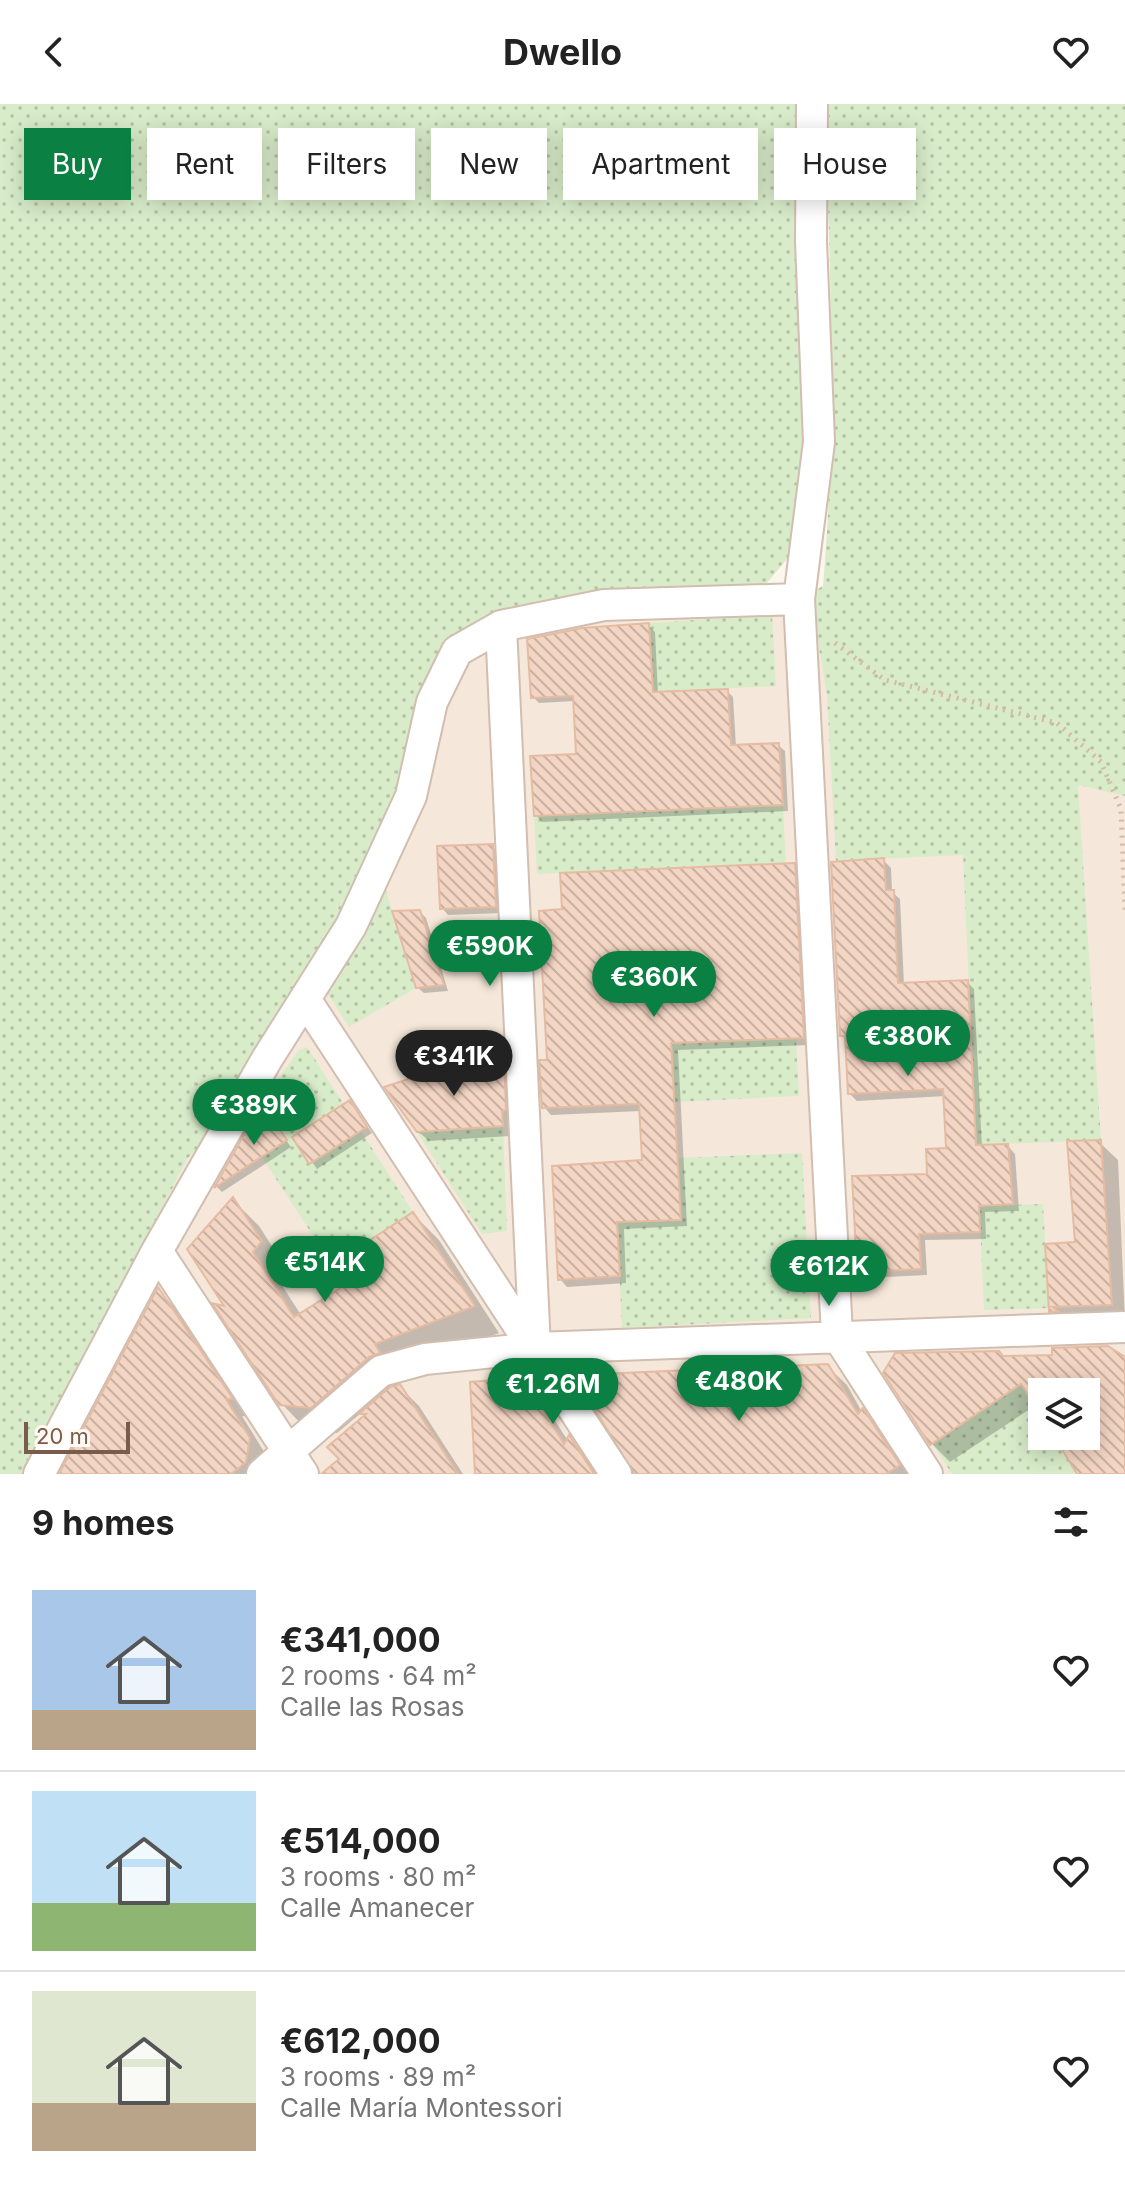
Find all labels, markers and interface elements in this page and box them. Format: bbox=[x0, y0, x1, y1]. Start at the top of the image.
icon: back bbox=[32, 30, 76, 74]
text: Dwello bbox=[503, 30, 622, 74]
icon: heart bbox=[1049, 30, 1093, 74]
chip: Buy bbox=[24, 128, 131, 200]
chip: Rent bbox=[147, 128, 262, 200]
chip: Filters bbox=[278, 128, 415, 200]
chip: New bbox=[431, 128, 547, 200]
chip: Apartment bbox=[563, 128, 758, 200]
chip: House bbox=[774, 128, 916, 200]
pin: €590K bbox=[434, 920, 546, 988]
text: €590K bbox=[446, 930, 534, 961]
pin: €360K bbox=[598, 951, 710, 1019]
text: €360K bbox=[610, 961, 698, 992]
pin: €380K bbox=[852, 1010, 964, 1078]
text: €380K bbox=[864, 1020, 952, 1051]
pin: €341K bbox=[398, 1030, 510, 1098]
text: €341K bbox=[413, 1040, 495, 1071]
pin: €389K bbox=[198, 1079, 310, 1147]
text: €389K bbox=[210, 1089, 298, 1120]
pin: €514K bbox=[269, 1236, 381, 1304]
pin: €612K bbox=[773, 1240, 885, 1308]
text: €514K bbox=[284, 1246, 366, 1277]
text: €612K bbox=[789, 1250, 869, 1281]
pin: €480K bbox=[683, 1355, 795, 1423]
pin: €1.26M bbox=[488, 1358, 618, 1426]
text: €480K bbox=[695, 1365, 783, 1396]
text: €1.26M bbox=[505, 1368, 601, 1399]
map controls bbox=[1028, 1378, 1100, 1450]
button: layers bbox=[1028, 1378, 1100, 1450]
scale bar bbox=[24, 1418, 130, 1454]
text: 20 m bbox=[36, 1423, 89, 1449]
icon: filters bbox=[1049, 1500, 1093, 1544]
text: 9 homes bbox=[32, 1502, 174, 1543]
text: €341,000 bbox=[280, 1619, 441, 1660]
icon: home bbox=[96, 1622, 192, 1718]
icon: heart bbox=[1049, 1648, 1093, 1692]
text: 2 rooms · 64 m² bbox=[280, 1660, 477, 1691]
text: Calle las Rosas bbox=[280, 1691, 465, 1722]
text: €514,000 bbox=[280, 1820, 441, 1861]
icon: home bbox=[96, 1823, 192, 1919]
icon: heart bbox=[1049, 1849, 1093, 1893]
text: 3 rooms · 80 m² bbox=[280, 1861, 477, 1892]
text: Calle Amanecer bbox=[280, 1892, 474, 1923]
text: €612,000 bbox=[280, 2020, 441, 2061]
icon: home bbox=[96, 2023, 192, 2119]
icon: heart bbox=[1049, 2049, 1093, 2093]
text: 3 rooms · 89 m² bbox=[280, 2061, 476, 2092]
text: Calle María Montessori bbox=[280, 2092, 563, 2123]

